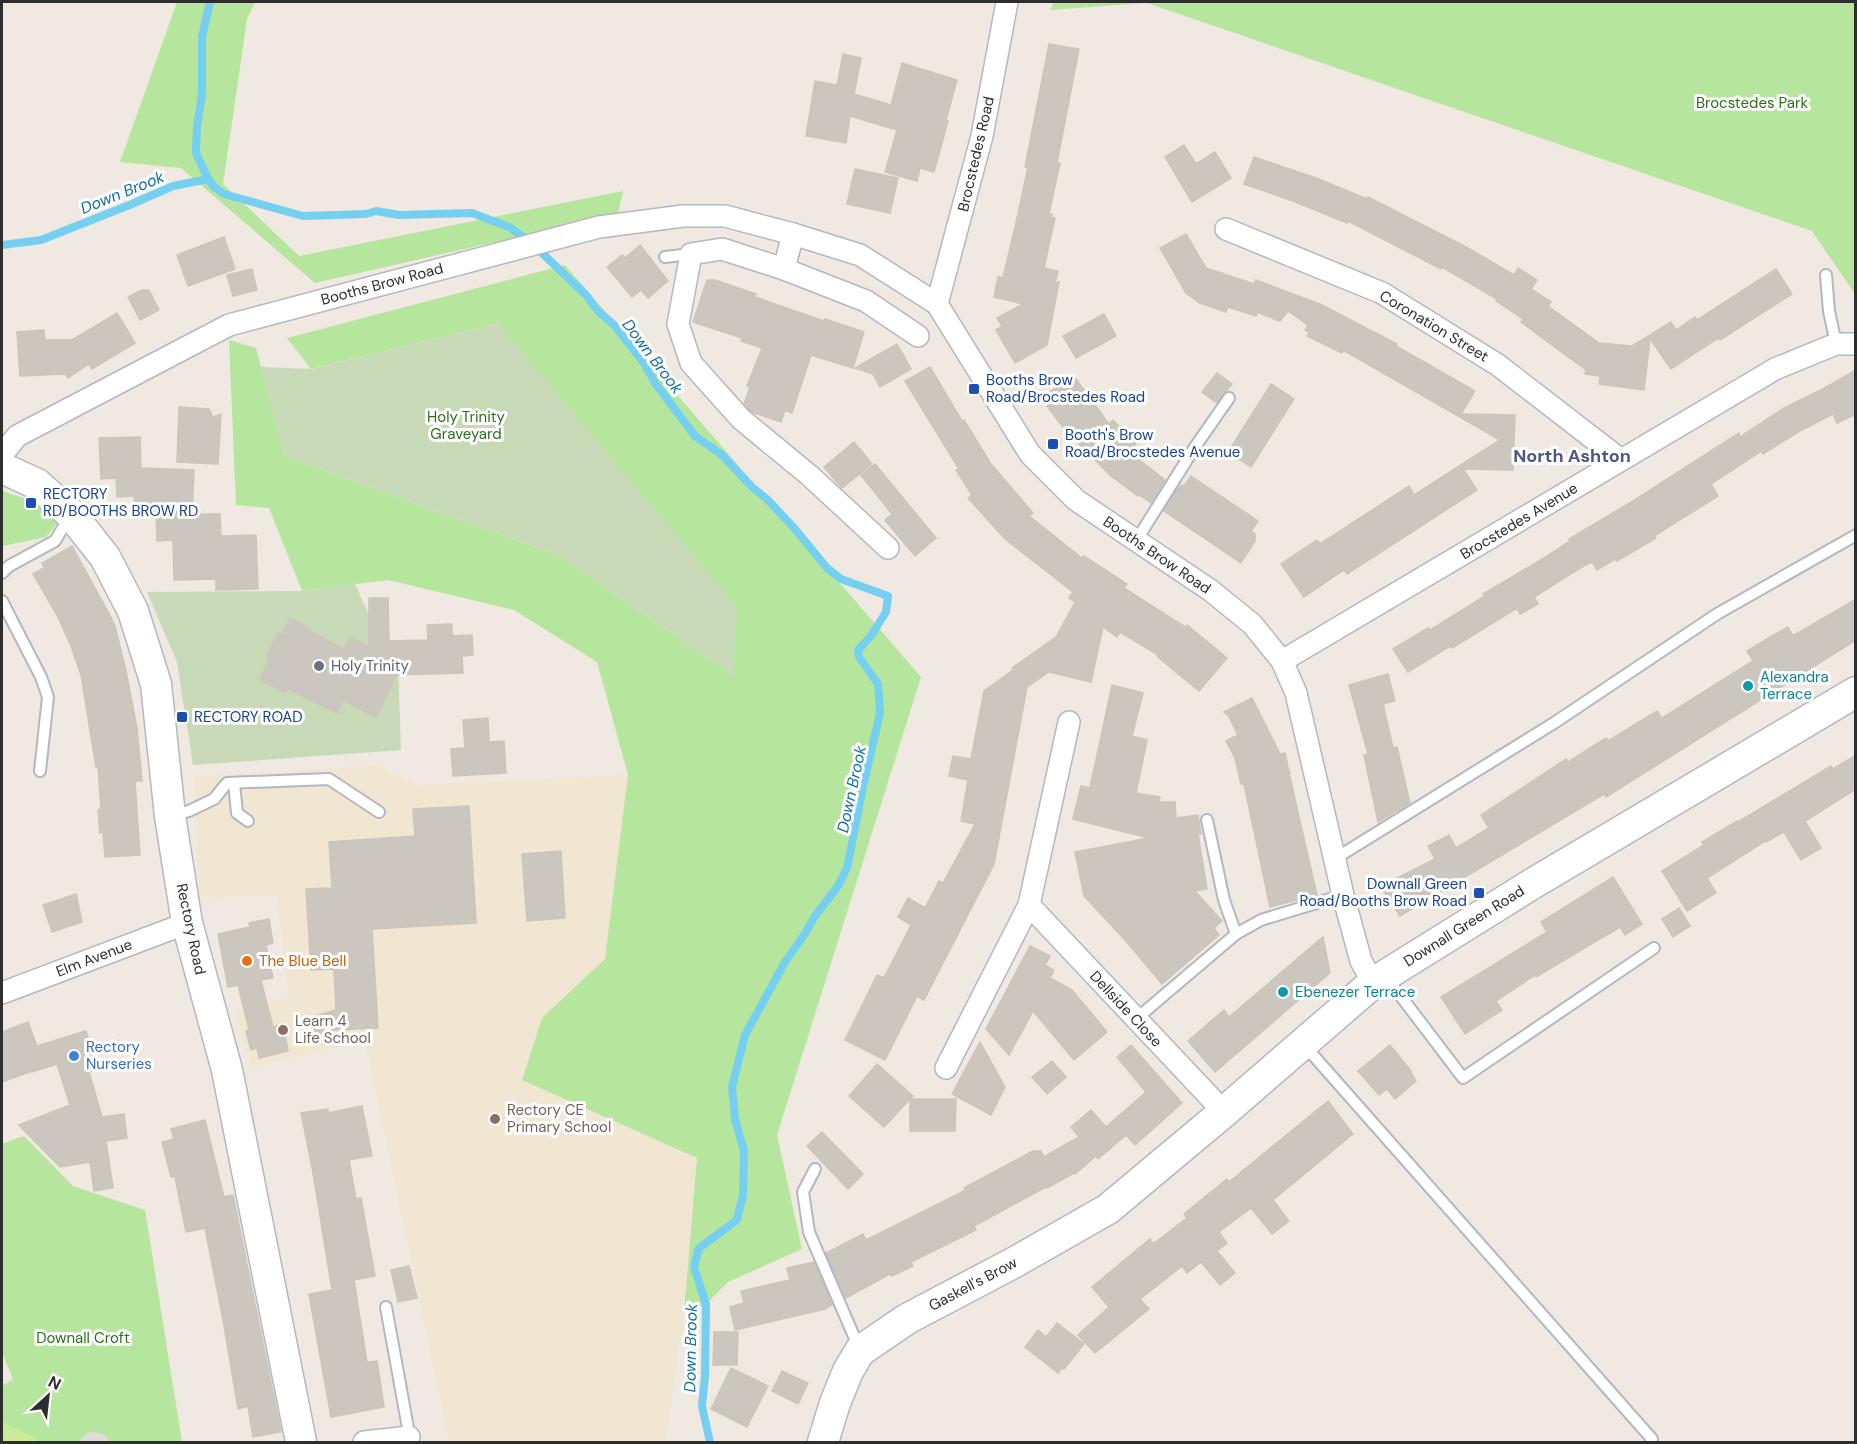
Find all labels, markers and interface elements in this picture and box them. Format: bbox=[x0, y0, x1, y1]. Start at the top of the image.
park label: Brocstedes Park bbox=[1696, 93, 1809, 113]
street label: Brocstedes Road bbox=[953, 94, 999, 214]
water label: Down Brook bbox=[77, 166, 168, 219]
street label: Booths Brow Road bbox=[319, 258, 445, 310]
street label: Coronation Street bbox=[1376, 286, 1492, 367]
water label: Down Brook bbox=[618, 315, 688, 399]
place label: Booths Brow Road/Brocstedes Road bbox=[986, 370, 1145, 407]
marker: Booths Brow Road/Brocstedes Road bbox=[967, 382, 981, 396]
park label: Holy Trinity Graveyard bbox=[427, 407, 506, 444]
place label: Booth's Brow Road/Brocstedes Avenue bbox=[1065, 425, 1240, 462]
marker: Booth's Brow Road/Brocstedes Avenue bbox=[1046, 437, 1060, 451]
district label: North Ashton bbox=[1513, 444, 1631, 468]
street label: Brocstedes Avenue bbox=[1457, 478, 1581, 564]
place label: RECTORY RD/BOOTHS BROW RD bbox=[43, 484, 198, 521]
marker: RECTORY RD/BOOTHS BROW RD bbox=[24, 496, 38, 510]
street label: Booths Brow Road bbox=[1099, 512, 1215, 598]
place label: Holy Trinity bbox=[331, 656, 410, 676]
marker: Holy Trinity bbox=[312, 659, 326, 673]
place label: Alexandra Terrace bbox=[1760, 667, 1829, 704]
marker: Alexandra Terrace bbox=[1741, 679, 1755, 693]
place label: RECTORY ROAD bbox=[194, 707, 303, 727]
marker: RECTORY ROAD bbox=[175, 710, 189, 724]
water label: Down Brook bbox=[832, 743, 871, 835]
place label: Downall Green Road/Booths Brow Road bbox=[1300, 874, 1467, 911]
street label: Downall Green Road bbox=[1400, 881, 1528, 971]
street label: Rectory Road bbox=[172, 882, 210, 976]
marker: Downall Green Road/Booths Brow Road bbox=[1472, 886, 1486, 900]
street label: Elm Avenue bbox=[53, 934, 135, 982]
place label: The Blue Bell bbox=[259, 951, 346, 971]
marker: The Blue Bell bbox=[240, 954, 254, 968]
street label: Dellside Close bbox=[1085, 966, 1167, 1052]
place label: Ebenezer Terrace bbox=[1295, 982, 1415, 1002]
marker: Ebenezer Terrace bbox=[1276, 985, 1290, 999]
place label: Learn 4 Life School bbox=[295, 1011, 371, 1048]
marker: Learn 4 Life School bbox=[276, 1023, 290, 1037]
place label: Rectory Nurseries bbox=[86, 1037, 152, 1074]
marker: Rectory Nurseries bbox=[67, 1049, 81, 1063]
place label: Rectory CE Primary School bbox=[507, 1100, 611, 1137]
marker: Rectory CE Primary School bbox=[488, 1112, 502, 1126]
street label: Gaskell's Brow bbox=[925, 1252, 1021, 1316]
water label: Down Brook bbox=[679, 1303, 702, 1393]
park label: Downall Croft bbox=[36, 1328, 130, 1348]
north arrow bbox=[18, 1366, 78, 1426]
text: N bbox=[45, 1371, 65, 1395]

